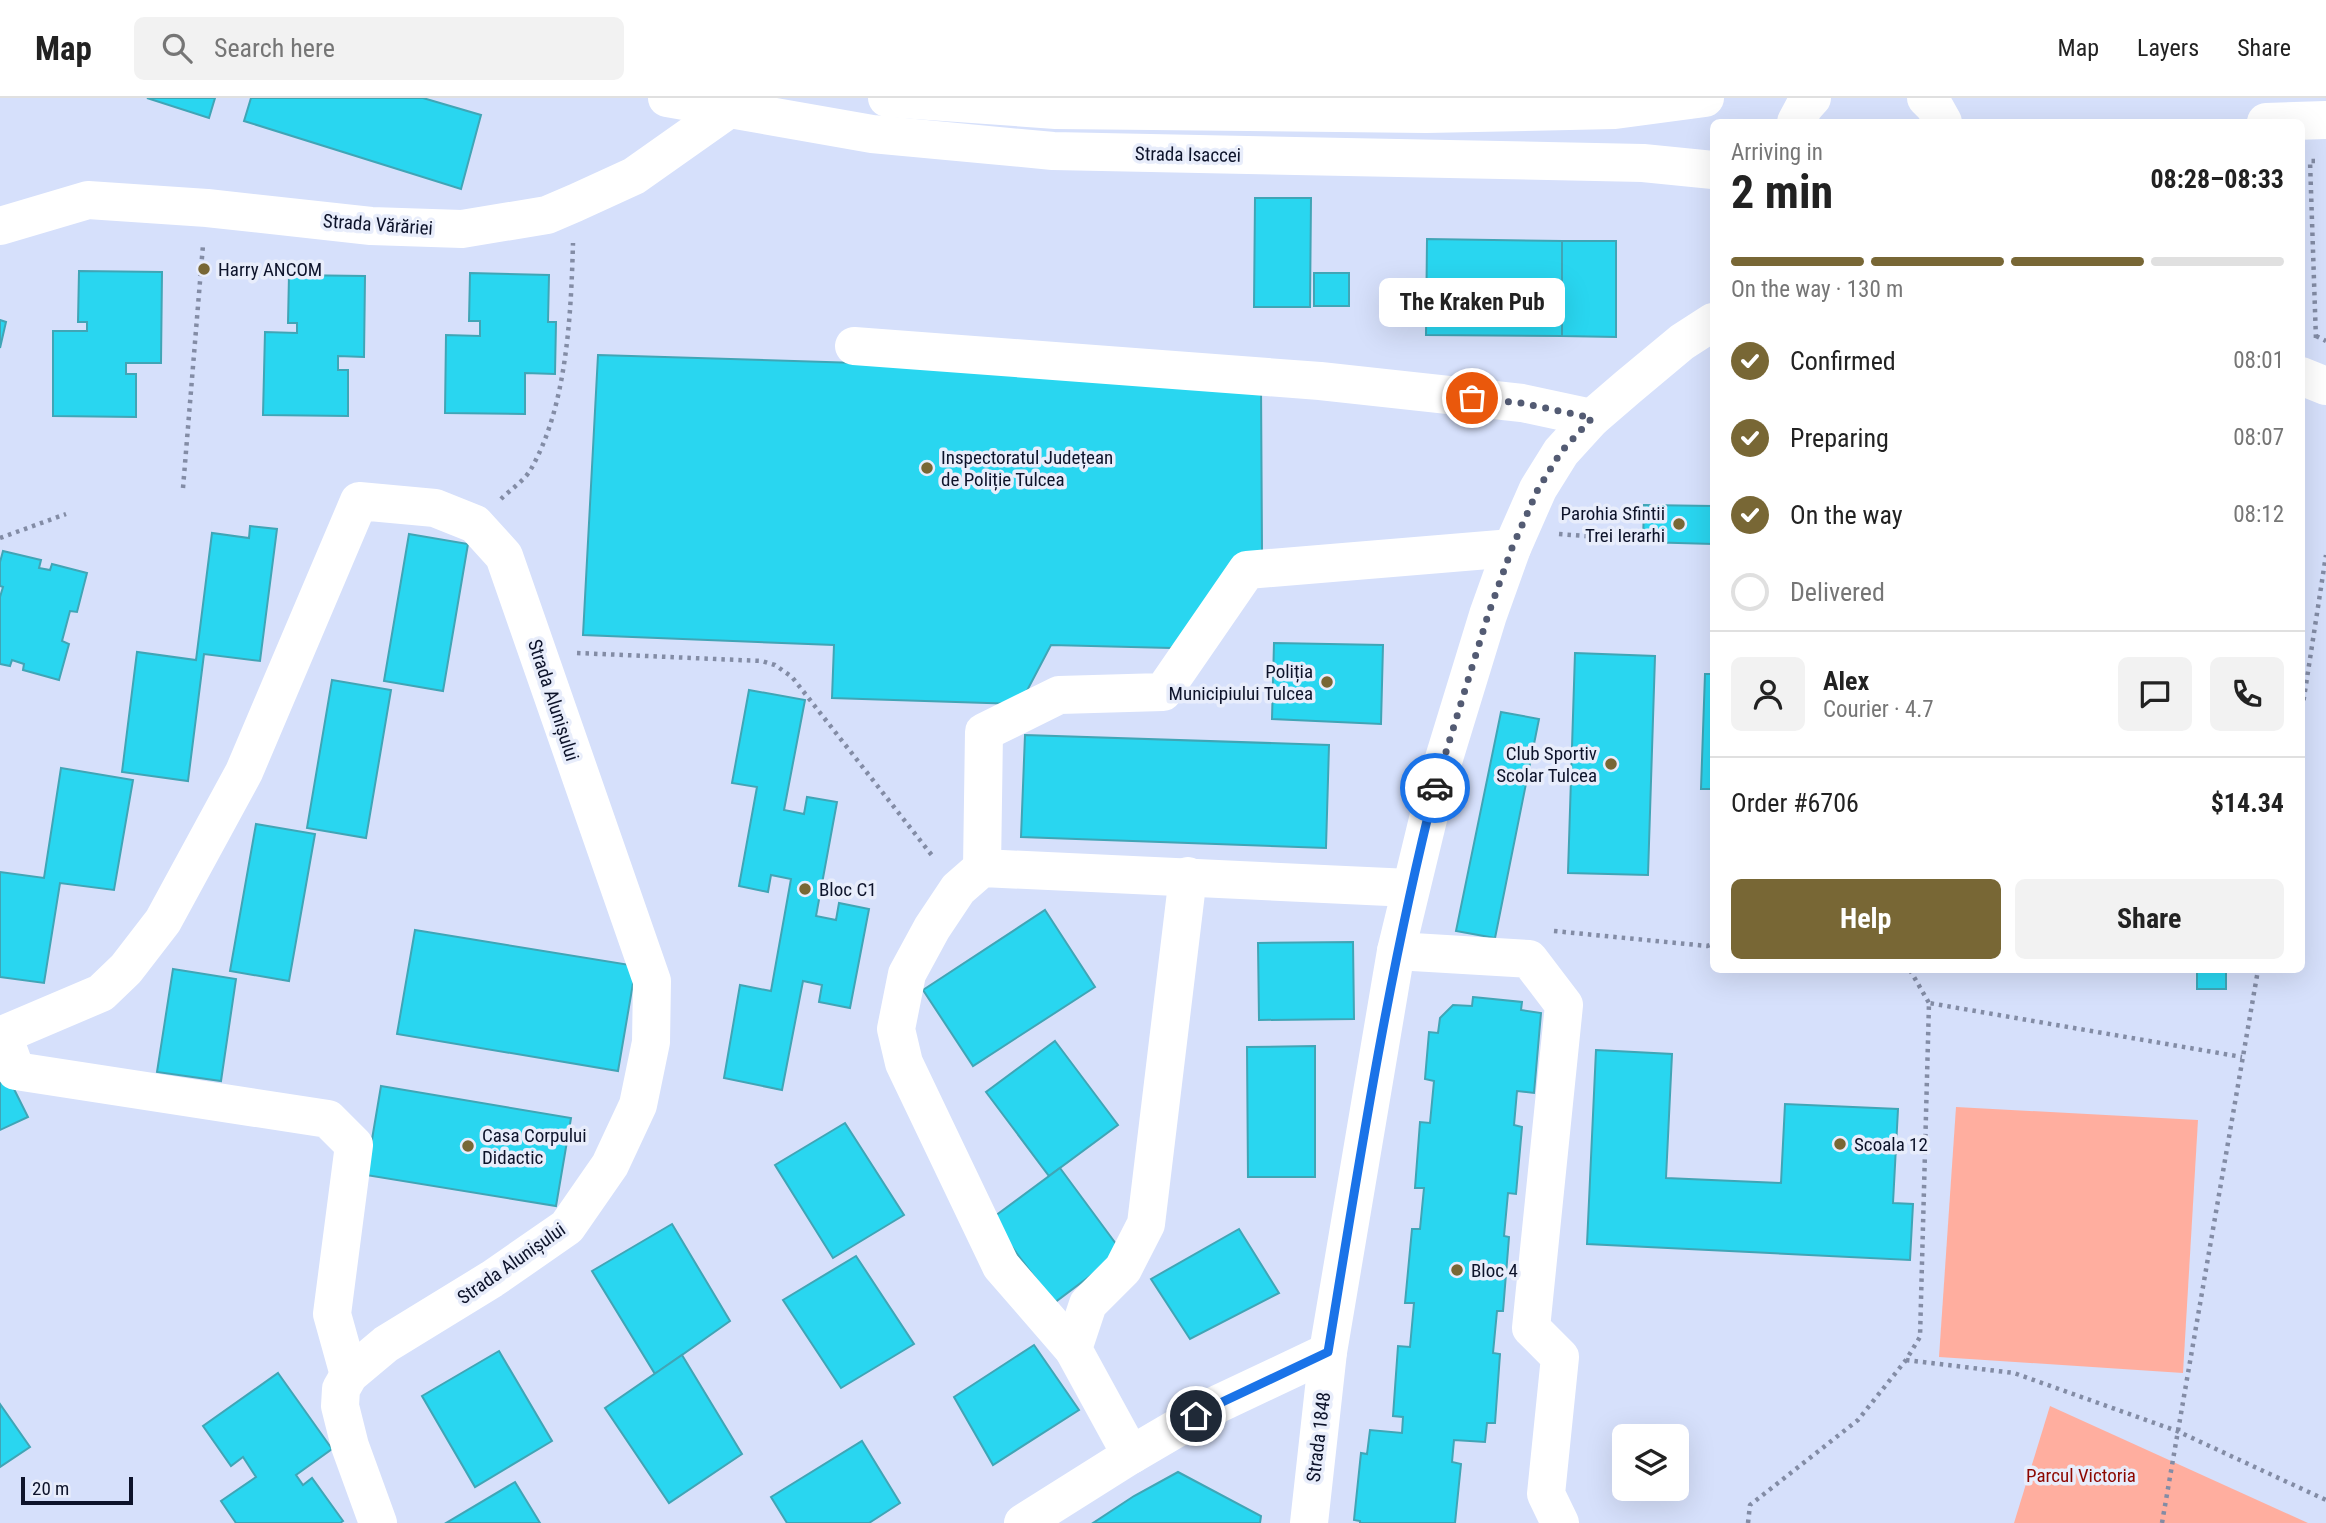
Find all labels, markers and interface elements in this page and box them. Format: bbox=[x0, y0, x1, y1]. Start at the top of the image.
search box bbox=[134, 17, 624, 80]
text: Map bbox=[35, 29, 92, 68]
icon: search bbox=[158, 29, 196, 67]
text: Search here bbox=[214, 33, 335, 63]
text: Map bbox=[2058, 34, 2099, 62]
text: Layers bbox=[2137, 34, 2199, 62]
text: Share bbox=[2237, 34, 2291, 62]
text: Arriving in bbox=[1731, 139, 1823, 166]
street label: Strada Isaccei bbox=[1135, 142, 1241, 167]
text: 08:28–08:33 bbox=[2150, 164, 2284, 194]
text: 2 min bbox=[1731, 165, 1833, 219]
street label: Strada Vărăriei bbox=[322, 209, 434, 240]
place label: Harry ANCOM bbox=[218, 258, 322, 281]
marker: Harry ANCOM bbox=[196, 261, 212, 277]
text: On the way · 130 m bbox=[1731, 276, 1903, 303]
callout: The Kraken Pub bbox=[1379, 279, 1565, 328]
text: The Kraken Pub bbox=[1399, 289, 1545, 316]
icon: check bbox=[1731, 342, 1769, 380]
text: Confirmed bbox=[1790, 346, 1896, 376]
text: 08:01 bbox=[2233, 347, 2284, 374]
pin bbox=[1442, 368, 1502, 428]
icon: bag bbox=[1453, 379, 1491, 417]
icon: check bbox=[1731, 419, 1769, 457]
text: Preparing bbox=[1790, 423, 1889, 453]
text: 08:07 bbox=[2233, 424, 2284, 451]
place label: Inspectoratul Județean de Poliție Tulcea bbox=[941, 446, 1113, 491]
marker: Inspectoratul Județean de Poliție Tulcea bbox=[919, 460, 935, 476]
icon: check bbox=[1731, 496, 1769, 534]
text: On the way bbox=[1790, 500, 1903, 530]
text: 08:12 bbox=[2233, 501, 2284, 528]
place label: Parohia Sfintii Trei Ierarhi bbox=[1561, 502, 1665, 547]
marker: Parohia Sfintii Trei Ierarhi bbox=[1671, 516, 1687, 532]
text: Delivered bbox=[1790, 577, 1885, 607]
street label: Strada Alunișului bbox=[523, 636, 584, 764]
button: person bbox=[1731, 657, 1805, 731]
button: chat bbox=[2118, 657, 2192, 731]
button: phone bbox=[2210, 657, 2284, 731]
place label: Poliția Municipiului Tulcea bbox=[1169, 660, 1313, 705]
text: Alex bbox=[1823, 666, 1869, 696]
marker: Poliția Municipiului Tulcea bbox=[1319, 674, 1335, 690]
text: Courier · 4.7 bbox=[1823, 696, 1934, 723]
place label: Club Sportiv Scolar Tulcea bbox=[1496, 742, 1597, 787]
courier bbox=[1400, 753, 1470, 823]
marker: Club Sportiv Scolar Tulcea bbox=[1603, 756, 1619, 772]
icon: car bbox=[1416, 769, 1454, 807]
text: Order #6706 bbox=[1731, 788, 1859, 818]
text: $14.34 bbox=[2211, 788, 2284, 818]
place label: Bloc C1 bbox=[819, 878, 877, 901]
button: Help bbox=[1731, 879, 2001, 959]
button: Share bbox=[2015, 879, 2284, 959]
marker: Bloc C1 bbox=[797, 881, 813, 897]
place label: Casa Corpului Didactic bbox=[482, 1124, 587, 1169]
place label: Scoala 12 bbox=[1854, 1133, 1928, 1156]
marker: Scoala 12 bbox=[1832, 1136, 1848, 1152]
marker: Casa Corpului Didactic bbox=[460, 1138, 476, 1154]
street label: Strada Alunișului bbox=[453, 1218, 570, 1309]
place label: Bloc 4 bbox=[1471, 1259, 1518, 1282]
marker: Bloc 4 bbox=[1449, 1262, 1465, 1278]
pin bbox=[1166, 1386, 1226, 1446]
street label: Strada 1848 bbox=[1302, 1391, 1335, 1483]
icon: home bbox=[1177, 1397, 1215, 1435]
map controls bbox=[1612, 1424, 1689, 1501]
button: layers bbox=[1612, 1424, 1689, 1501]
park label: Parcul Victoria bbox=[2026, 1464, 2136, 1487]
scale bar bbox=[21, 1474, 133, 1506]
text: 20 m bbox=[32, 1477, 69, 1500]

